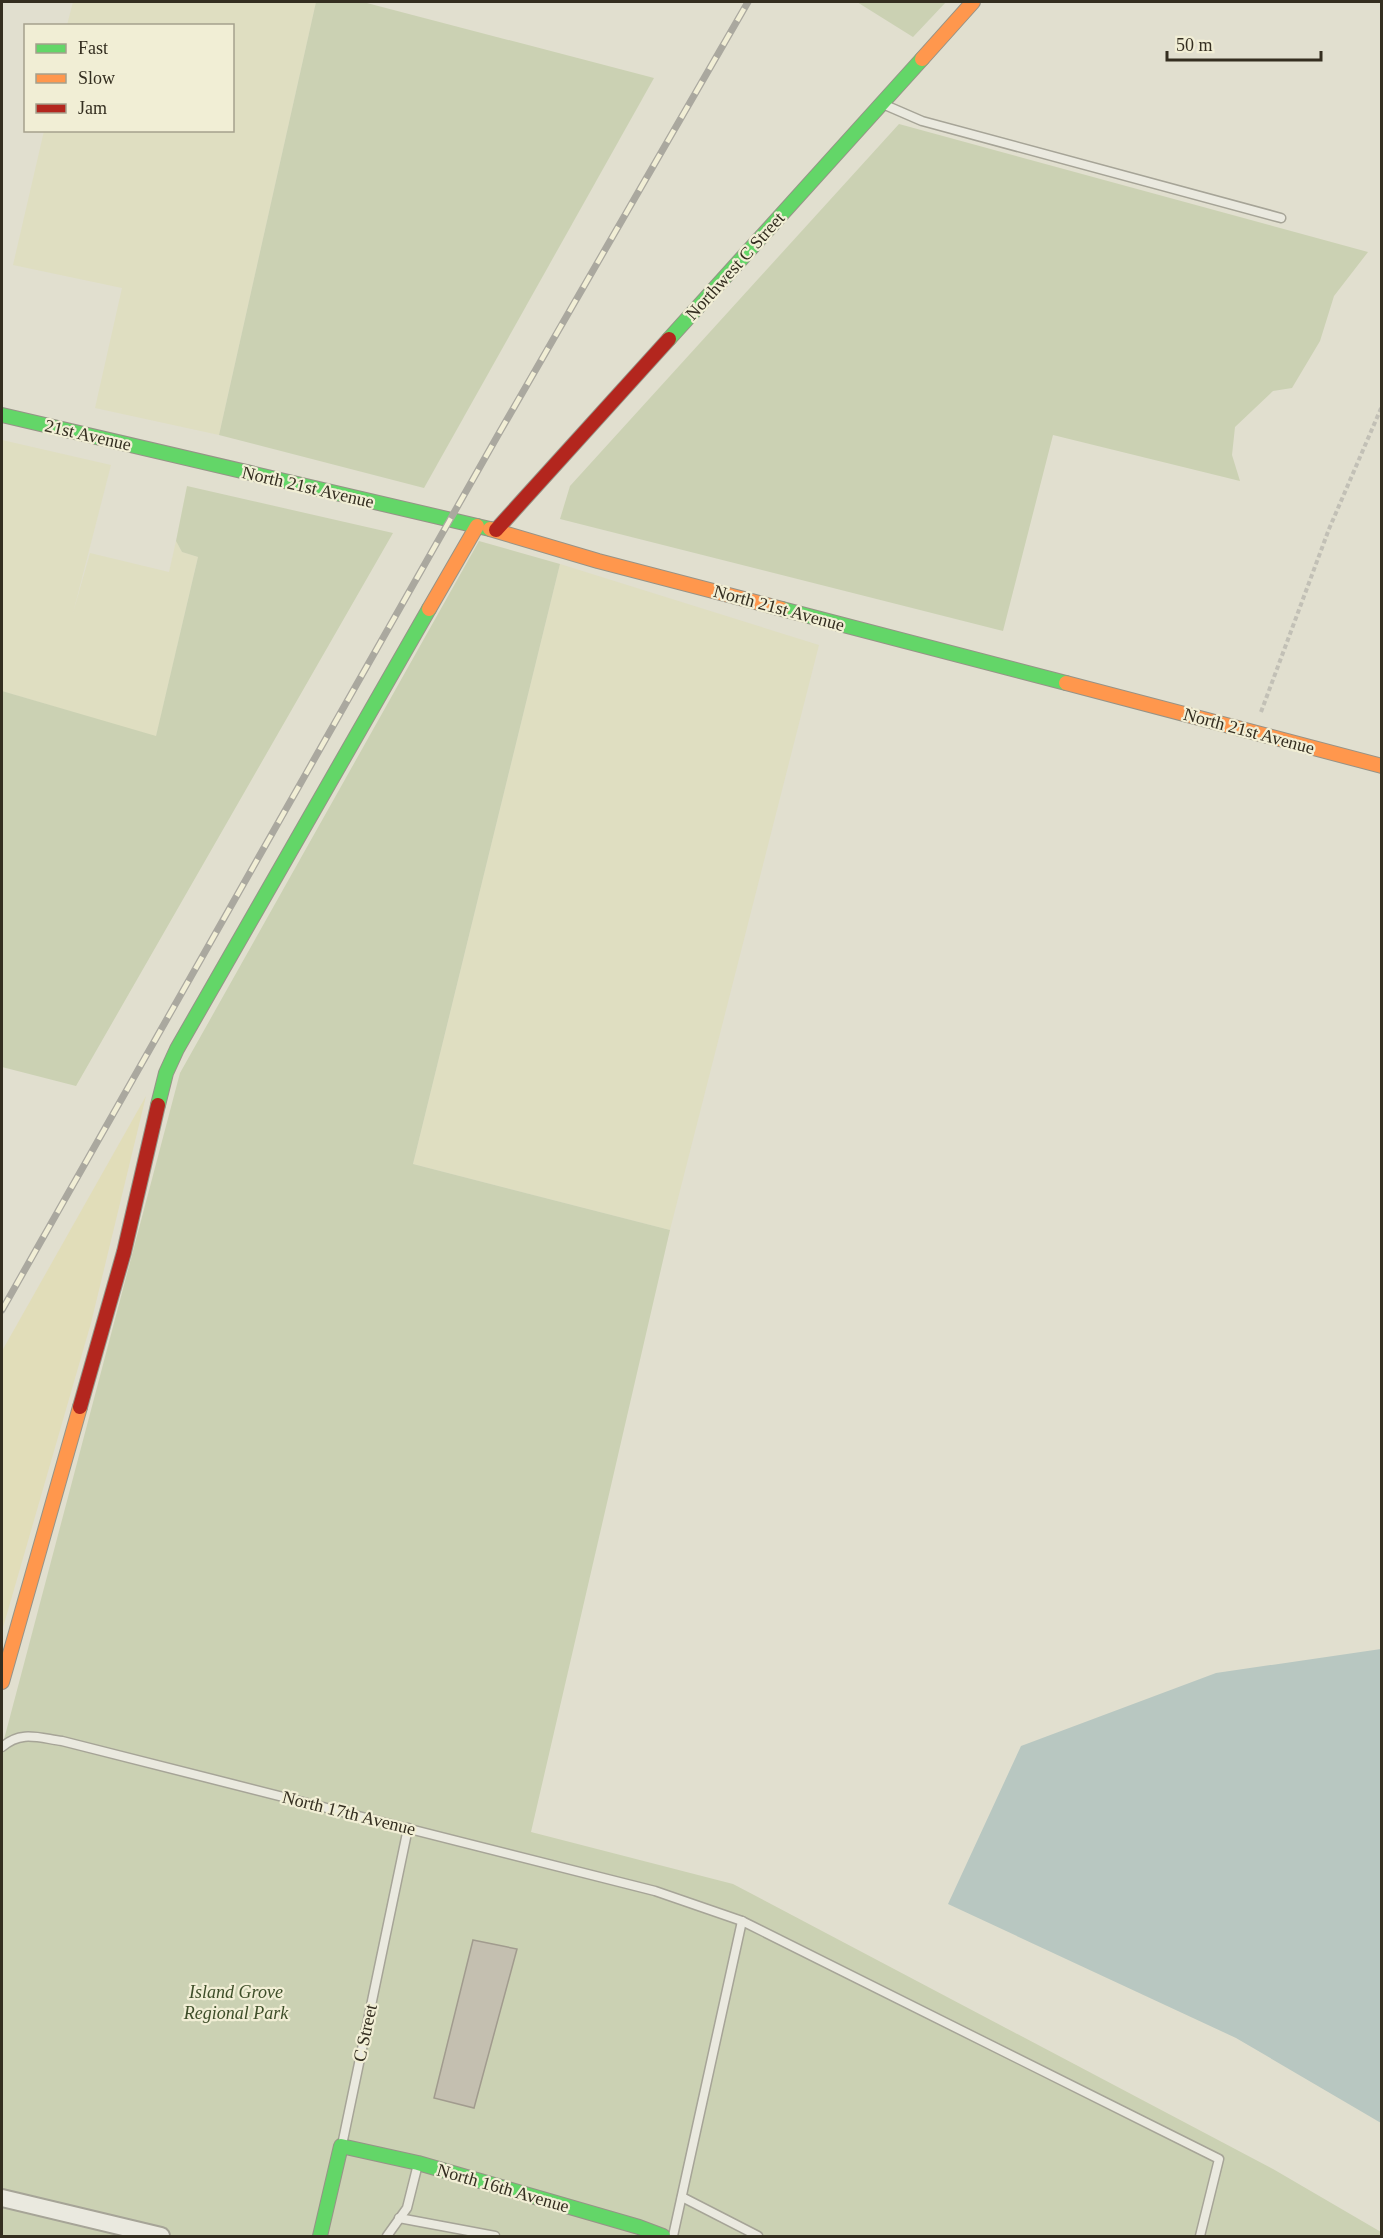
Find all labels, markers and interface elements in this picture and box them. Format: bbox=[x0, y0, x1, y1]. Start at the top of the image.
legend bbox=[24, 24, 234, 132]
scale bar bbox=[1167, 24, 1322, 62]
text: 50 m bbox=[1176, 35, 1213, 55]
text: Fast bbox=[78, 38, 108, 58]
text: Slow bbox=[78, 68, 115, 88]
text: Jam bbox=[78, 98, 107, 118]
street label: Northwest C Street bbox=[681, 208, 789, 324]
street label: 21st Avenue bbox=[43, 415, 133, 455]
street label: North 21st Avenue bbox=[240, 462, 376, 512]
street label: North 21st Avenue bbox=[711, 581, 847, 635]
street label: North 21st Avenue bbox=[1181, 704, 1317, 758]
street label: North 17th Avenue bbox=[280, 1787, 418, 1839]
park label: Island Grove Regional Park bbox=[183, 1982, 289, 2023]
street label: C Street bbox=[349, 2002, 381, 2064]
street label: North 16th Avenue bbox=[435, 2160, 571, 2216]

